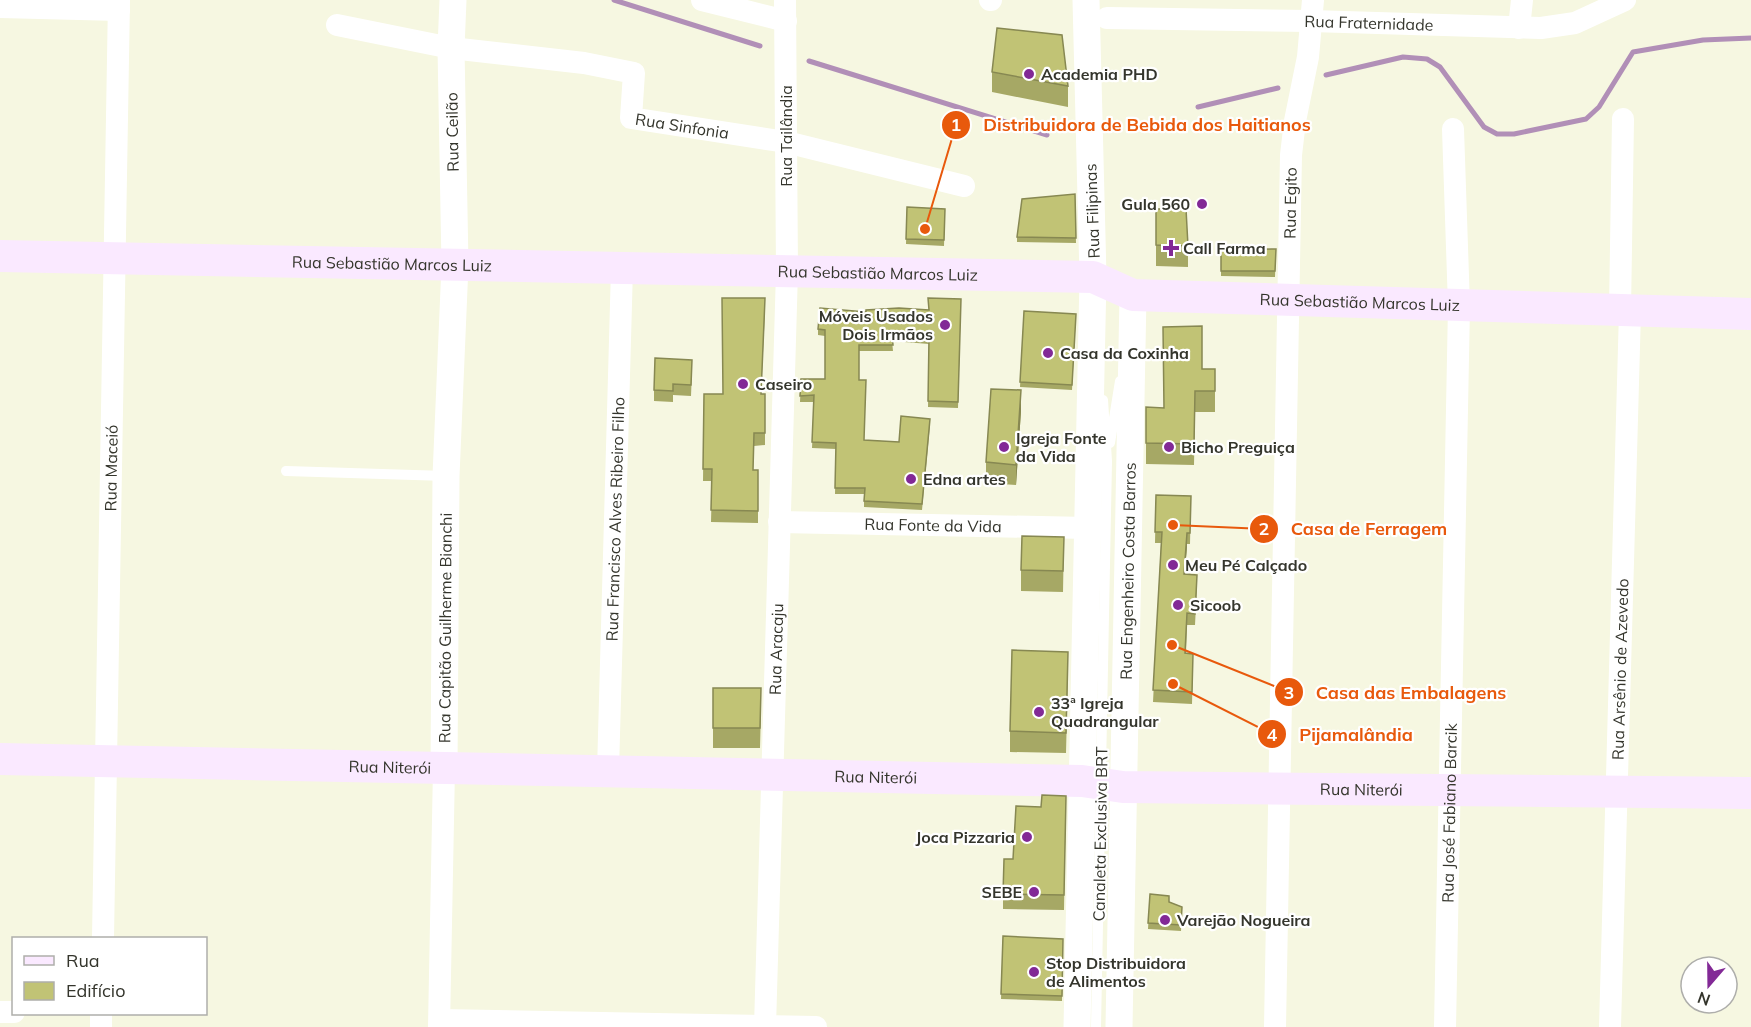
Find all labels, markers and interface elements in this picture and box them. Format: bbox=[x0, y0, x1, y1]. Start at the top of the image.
street label: Rua Fraternidade bbox=[1304, 11, 1434, 35]
place label: Academia PHD bbox=[1041, 64, 1158, 84]
marker: Academia PHD bbox=[1022, 67, 1036, 81]
street label: Rua Tailândia bbox=[776, 85, 796, 187]
street label: Rua Ceilão bbox=[441, 92, 463, 172]
callout: Distribuidora de Bebida dos Haitianos bbox=[941, 107, 1323, 143]
street label: Rua Sinfonia bbox=[634, 109, 730, 143]
text: 1 bbox=[951, 113, 961, 136]
text: Distribuidora de Bebida dos Haitianos bbox=[983, 113, 1311, 136]
street label: Rua Filipinas bbox=[1080, 163, 1104, 259]
street label: Rua Egito bbox=[1279, 167, 1301, 239]
place label: Gula 560 bbox=[1121, 194, 1190, 214]
marker: Gula 560 bbox=[1195, 197, 1209, 211]
place label: Call Farma bbox=[1183, 238, 1266, 258]
marker: Call Farma bbox=[1164, 241, 1178, 255]
street label: Rua Sebastião Marcos Luiz bbox=[292, 252, 492, 275]
street label: Rua Sebastião Marcos Luiz bbox=[778, 261, 978, 285]
street label: Rua Sebastião Marcos Luiz bbox=[1259, 289, 1460, 315]
place label: Móveis Usados Dois Irmãos bbox=[819, 306, 933, 344]
marker: Móveis Usados Dois Irmãos bbox=[938, 318, 952, 332]
place label: Casa da Coxinha bbox=[1060, 343, 1189, 363]
marker: Casa da Coxinha bbox=[1041, 346, 1055, 360]
place label: Caseiro bbox=[755, 374, 812, 394]
marker: Caseiro bbox=[736, 377, 750, 391]
street label: Rua Francisco Alves Ribeiro Filho bbox=[602, 397, 628, 642]
street label: Rua Maceió bbox=[100, 424, 122, 512]
place label: Igreja Fonte da Vida bbox=[1016, 428, 1107, 466]
place label: Bicho Preguiça bbox=[1181, 437, 1295, 457]
marker: Igreja Fonte da Vida bbox=[997, 440, 1011, 454]
marker: Bicho Preguiça bbox=[1162, 440, 1176, 454]
street label: Rua Engenheiro Costa Barros bbox=[1116, 462, 1140, 680]
place label: Edna artes bbox=[923, 469, 1006, 489]
marker: Edna artes bbox=[904, 472, 918, 486]
callout: Casa de Ferragem bbox=[1249, 511, 1459, 547]
street label: Rua Capitão Guilherme Bianchi bbox=[434, 513, 456, 743]
street label: Rua Fonte da Vida bbox=[864, 514, 1002, 536]
text: 2 bbox=[1259, 517, 1269, 540]
text: Casa de Ferragem bbox=[1291, 517, 1447, 540]
place label: Meu Pé Calçado bbox=[1185, 555, 1307, 575]
marker: Meu Pé Calçado bbox=[1166, 558, 1180, 572]
street label: Rua Arsênio de Azevedo bbox=[1607, 578, 1633, 760]
place label: Sicoob bbox=[1190, 595, 1241, 615]
marker: Sicoob bbox=[1171, 598, 1185, 612]
street label: Rua Aracaju bbox=[765, 603, 787, 695]
callout: Casa das Embalagens bbox=[1274, 674, 1518, 710]
text: 3 bbox=[1284, 681, 1294, 704]
text: Casa das Embalagens bbox=[1316, 681, 1506, 704]
place label: 33ª Igreja Quadrangular bbox=[1051, 693, 1159, 731]
marker: 33ª Igreja Quadrangular bbox=[1032, 705, 1046, 719]
callout: Pijamalândia bbox=[1257, 716, 1425, 752]
street label: Rua José Fabiano Barcik bbox=[1437, 722, 1461, 903]
text: 4 bbox=[1267, 723, 1278, 746]
text: Pijamalândia bbox=[1299, 723, 1413, 746]
street label: Canaleta Exclusiva BRT bbox=[1088, 746, 1112, 922]
street label: Rua Niterói bbox=[348, 756, 432, 778]
street label: Rua Niterói bbox=[834, 766, 917, 788]
street label: Rua Niterói bbox=[1320, 779, 1403, 800]
place label: Joca Pizzaria bbox=[916, 827, 1015, 847]
marker: Joca Pizzaria bbox=[1020, 830, 1034, 844]
place label: SEBE bbox=[982, 882, 1022, 902]
marker: SEBE bbox=[1027, 885, 1041, 899]
place label: Varejão Nogueira bbox=[1176, 910, 1311, 930]
marker: Varejão Nogueira bbox=[1158, 913, 1172, 927]
legend bbox=[12, 937, 207, 1015]
text: Rua bbox=[66, 949, 100, 972]
place label: Stop Distribuidora de Alimentos bbox=[1046, 953, 1186, 991]
north arrow bbox=[1679, 955, 1739, 1015]
marker: Stop Distribuidora de Alimentos bbox=[1027, 965, 1041, 979]
text: Edifício bbox=[66, 979, 125, 1002]
text: N bbox=[1695, 988, 1713, 1011]

